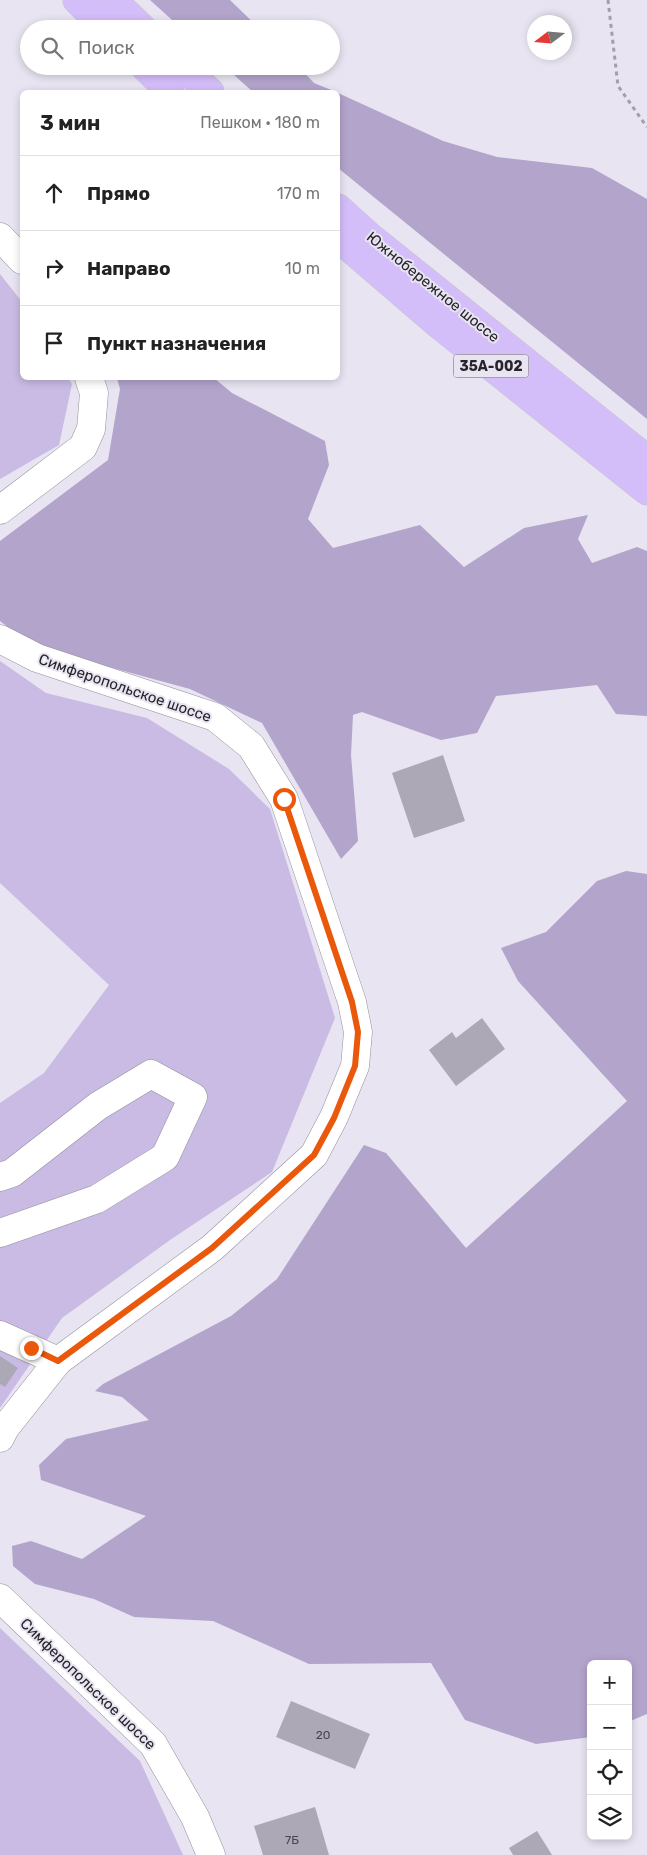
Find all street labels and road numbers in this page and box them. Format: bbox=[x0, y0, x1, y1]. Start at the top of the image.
street label: Южнобережное шоссе bbox=[363, 228, 503, 346]
road number: 35А-002 bbox=[454, 354, 528, 378]
street label: Симферопольское шоссе bbox=[36, 650, 214, 726]
street label: Симферопольское шоссе bbox=[16, 1614, 160, 1754]

